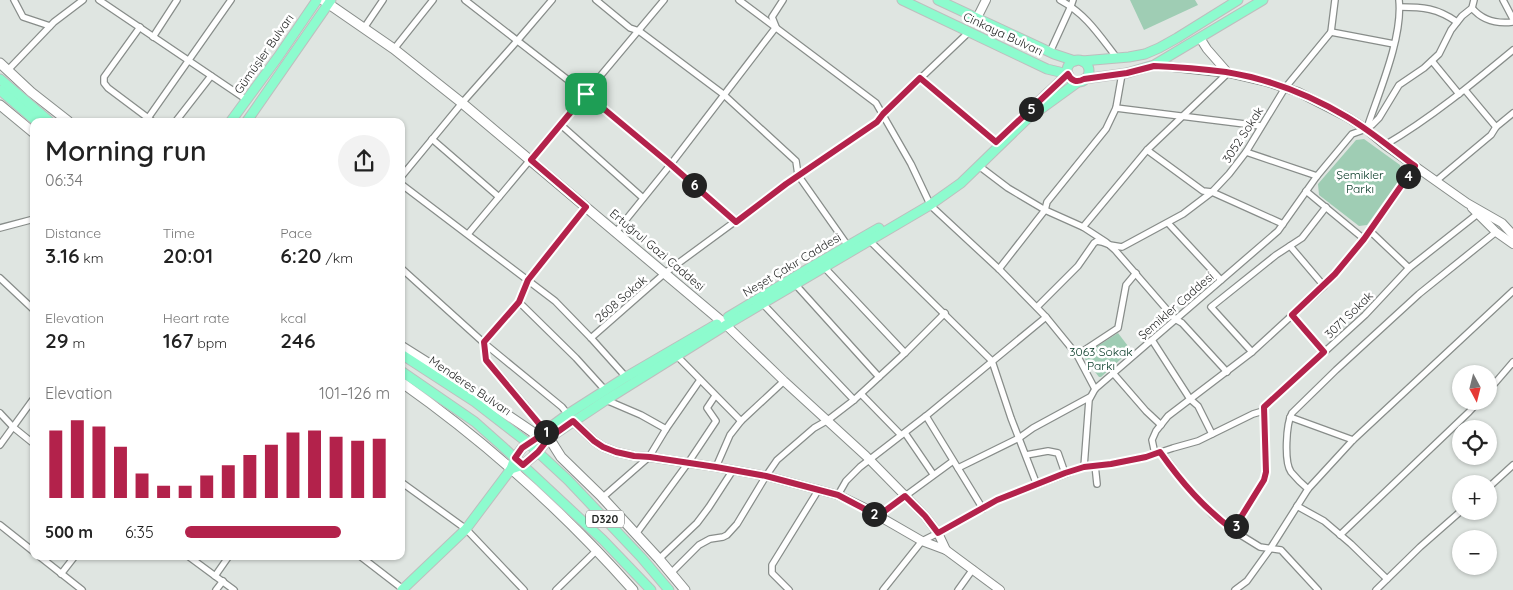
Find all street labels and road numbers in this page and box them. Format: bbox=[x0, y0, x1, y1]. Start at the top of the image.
street label: Cinkaya Bulvarı bbox=[961, 9, 1045, 59]
street label: Gümüşler Bulvarı bbox=[231, 11, 297, 96]
street label: 3052 Sokak bbox=[1219, 104, 1266, 166]
street label: Ertuğrul Gazi Caddesi bbox=[607, 206, 708, 294]
street label: Neşet Çakır Caddesi bbox=[740, 229, 844, 300]
street label: Şemikler Caddesi bbox=[1135, 269, 1217, 343]
street label: 2608 Sokak bbox=[592, 272, 650, 325]
street label: 3071 Sokak bbox=[1321, 288, 1376, 341]
street label: Menderes Bulvarı bbox=[426, 353, 514, 419]
road number: D320 bbox=[586, 510, 624, 528]

